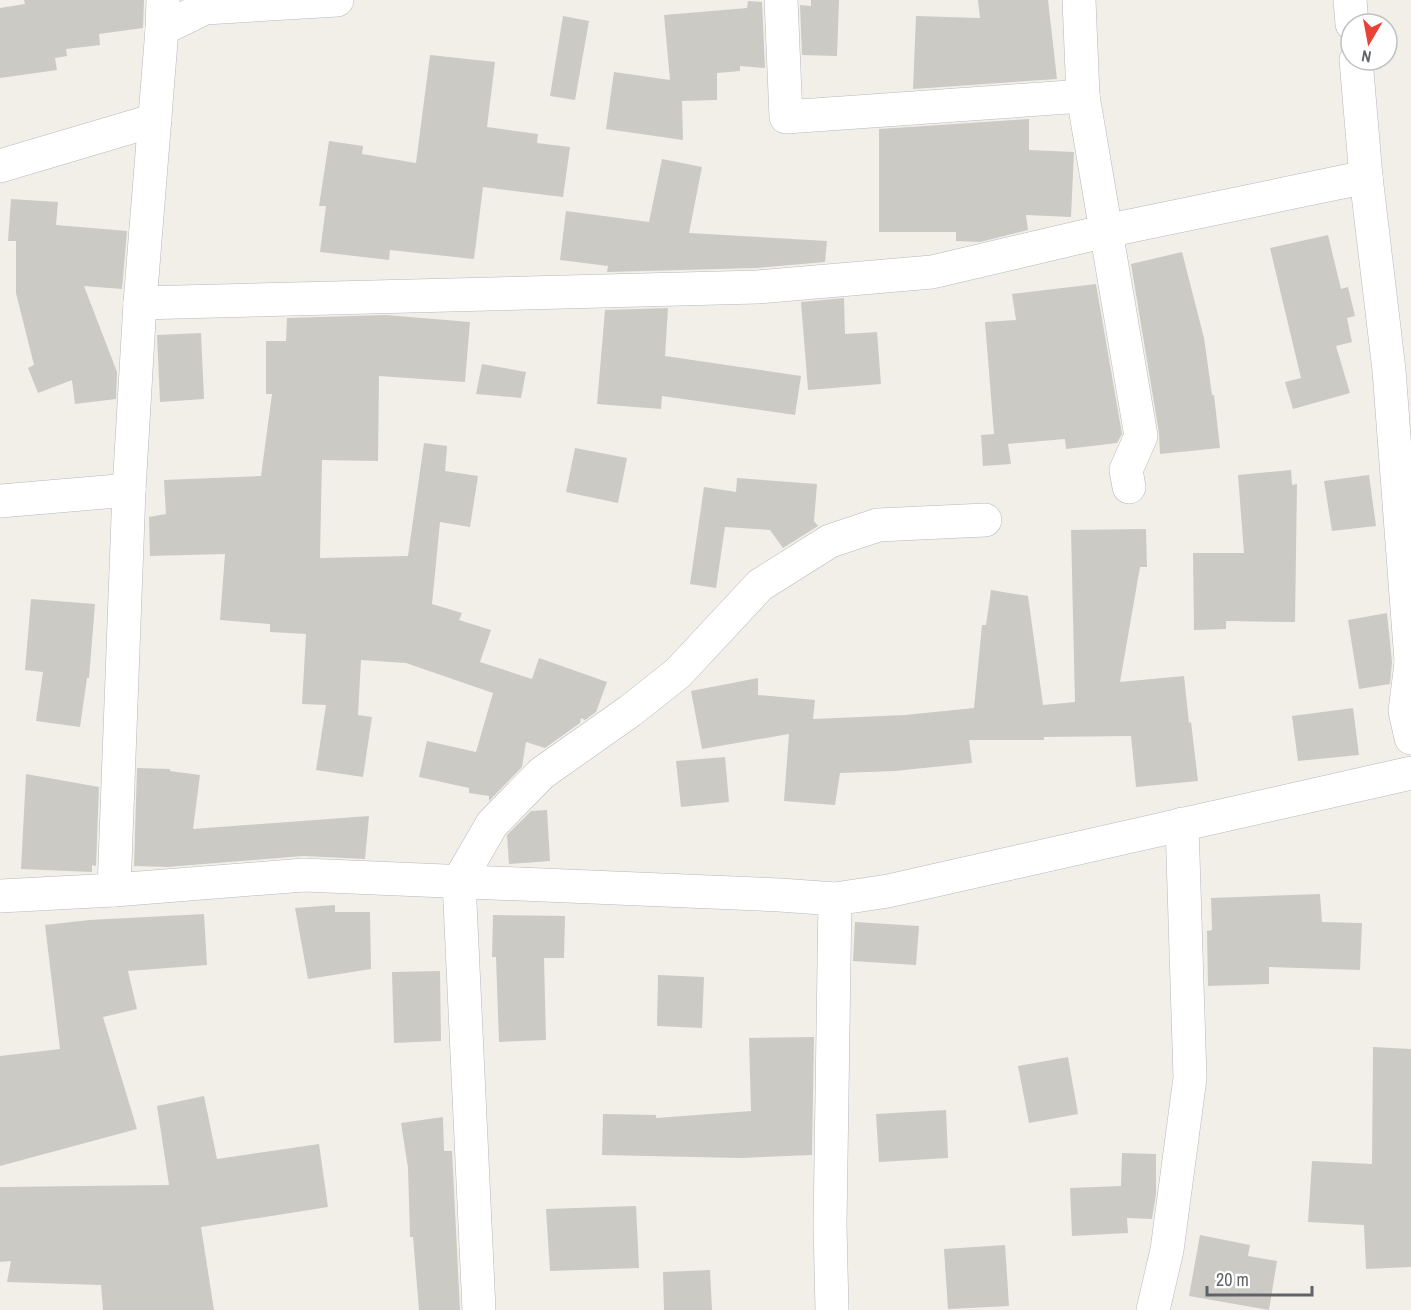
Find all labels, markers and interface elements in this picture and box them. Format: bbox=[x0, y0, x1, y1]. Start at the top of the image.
north arrow bbox=[1339, 12, 1399, 72]
text: N bbox=[1360, 45, 1373, 68]
scale bar bbox=[1207, 1259, 1312, 1297]
text: 20 m bbox=[1216, 1267, 1249, 1292]

